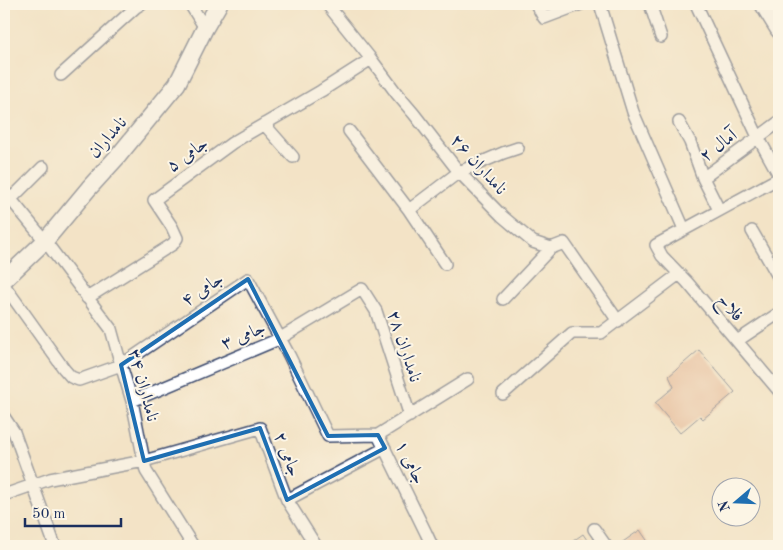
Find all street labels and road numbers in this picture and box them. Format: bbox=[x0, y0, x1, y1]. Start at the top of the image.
street label: نامداران bbox=[85, 114, 131, 162]
street label: آمال ۲ bbox=[695, 123, 742, 165]
street label: نامداران ۲۶ bbox=[446, 131, 510, 199]
street label: جامی ۵ bbox=[164, 134, 212, 176]
street label: جامی ۴ bbox=[178, 269, 227, 310]
street label: فلاح bbox=[709, 290, 747, 329]
street label: نامداران ۲۸ bbox=[383, 308, 424, 385]
street label: جامی ۳ bbox=[219, 319, 268, 353]
street label: نامداران ۳۴ bbox=[124, 347, 161, 424]
street label: جامی ۲ bbox=[270, 430, 304, 479]
street label: جامی ۱ bbox=[392, 438, 428, 487]

